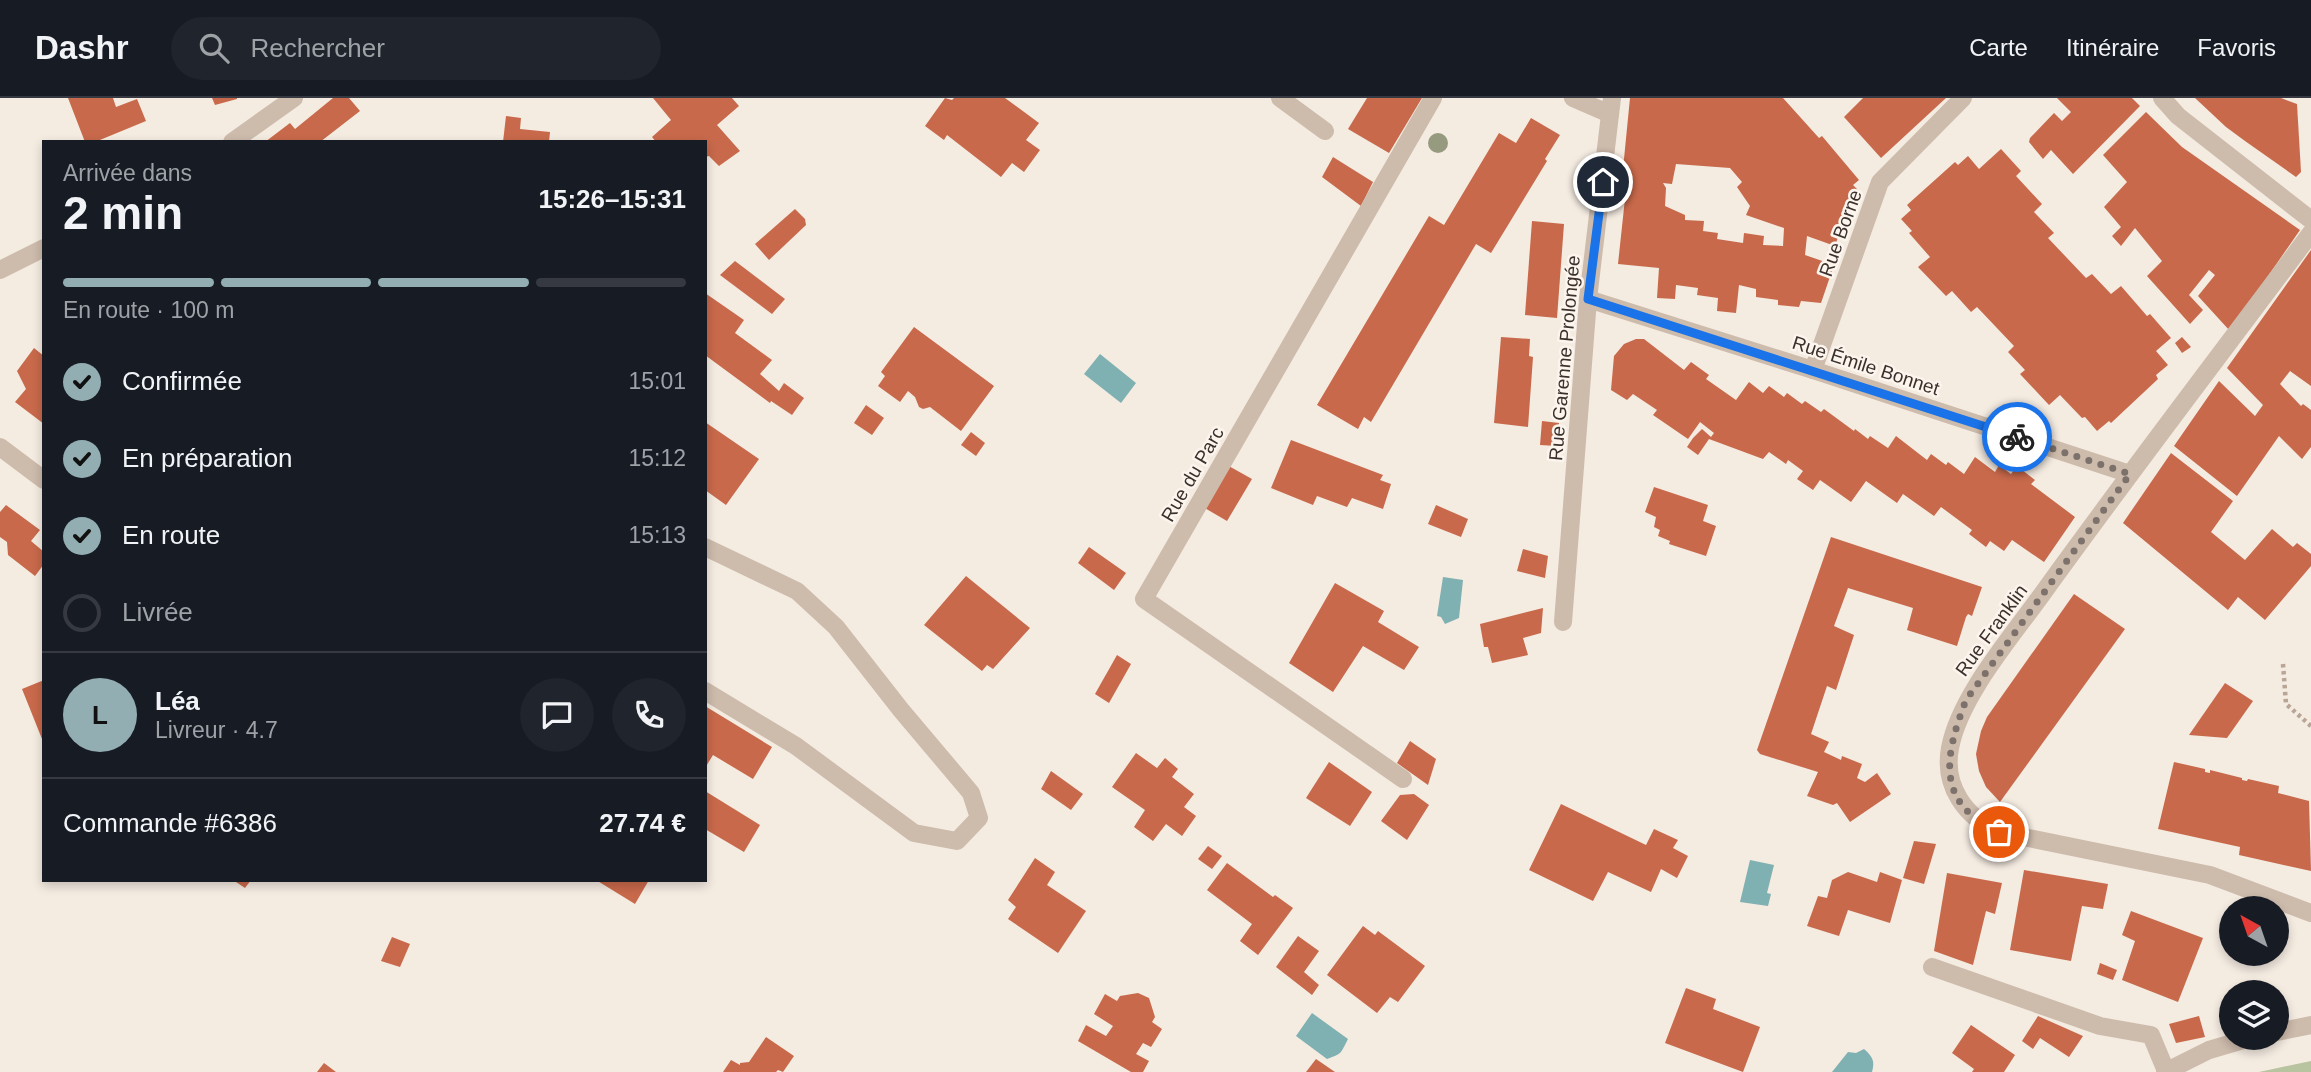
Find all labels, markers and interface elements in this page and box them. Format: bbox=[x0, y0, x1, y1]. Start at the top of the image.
search box bbox=[171, 17, 661, 80]
text: Dashr bbox=[35, 29, 129, 66]
icon: search bbox=[195, 29, 233, 67]
text: Rechercher bbox=[251, 33, 385, 63]
text: Carte bbox=[1969, 34, 2028, 61]
text: Itinéraire bbox=[2066, 34, 2159, 61]
text: Favoris bbox=[2197, 34, 2276, 61]
pin bbox=[1573, 152, 1633, 212]
text: Arrivée dans bbox=[63, 160, 192, 186]
icon: home bbox=[1584, 163, 1622, 201]
text: 15:26–15:31 bbox=[539, 184, 686, 214]
text: 2 min bbox=[63, 187, 183, 239]
street label: Rue Borne bbox=[1815, 187, 1866, 279]
street label: Rue Garenne Prolongée bbox=[1545, 255, 1584, 462]
text: En route · 100 m bbox=[63, 297, 234, 323]
street label: Rue Émile Bonnet bbox=[1790, 332, 1943, 399]
icon: check bbox=[63, 363, 101, 401]
text: Confirmée bbox=[122, 366, 242, 396]
text: 15:01 bbox=[628, 368, 686, 394]
courier bbox=[1982, 402, 2052, 472]
icon: bike bbox=[1998, 418, 2036, 456]
street label: Rue du Parc bbox=[1157, 423, 1228, 525]
icon: check bbox=[63, 440, 101, 478]
text: En préparation bbox=[122, 443, 293, 473]
text: 15:12 bbox=[628, 445, 686, 471]
icon: check bbox=[63, 517, 101, 555]
text: En route bbox=[122, 520, 220, 550]
text: 15:13 bbox=[628, 522, 686, 548]
street label: Rue Franklin bbox=[1951, 581, 2032, 680]
text: Livrée bbox=[122, 597, 193, 627]
button: chat bbox=[520, 678, 594, 752]
button: phone bbox=[612, 678, 686, 752]
text: Léa bbox=[155, 686, 200, 716]
text: L bbox=[92, 700, 108, 730]
text: Livreur · 4.7 bbox=[155, 717, 278, 743]
pin bbox=[1969, 802, 2029, 862]
text: Commande #6386 bbox=[63, 808, 277, 838]
text: 27.74 € bbox=[599, 808, 686, 838]
icon: bag bbox=[1980, 813, 2018, 851]
north arrow bbox=[2219, 896, 2289, 966]
map controls bbox=[2219, 896, 2289, 1050]
button: layers bbox=[2219, 980, 2289, 1050]

